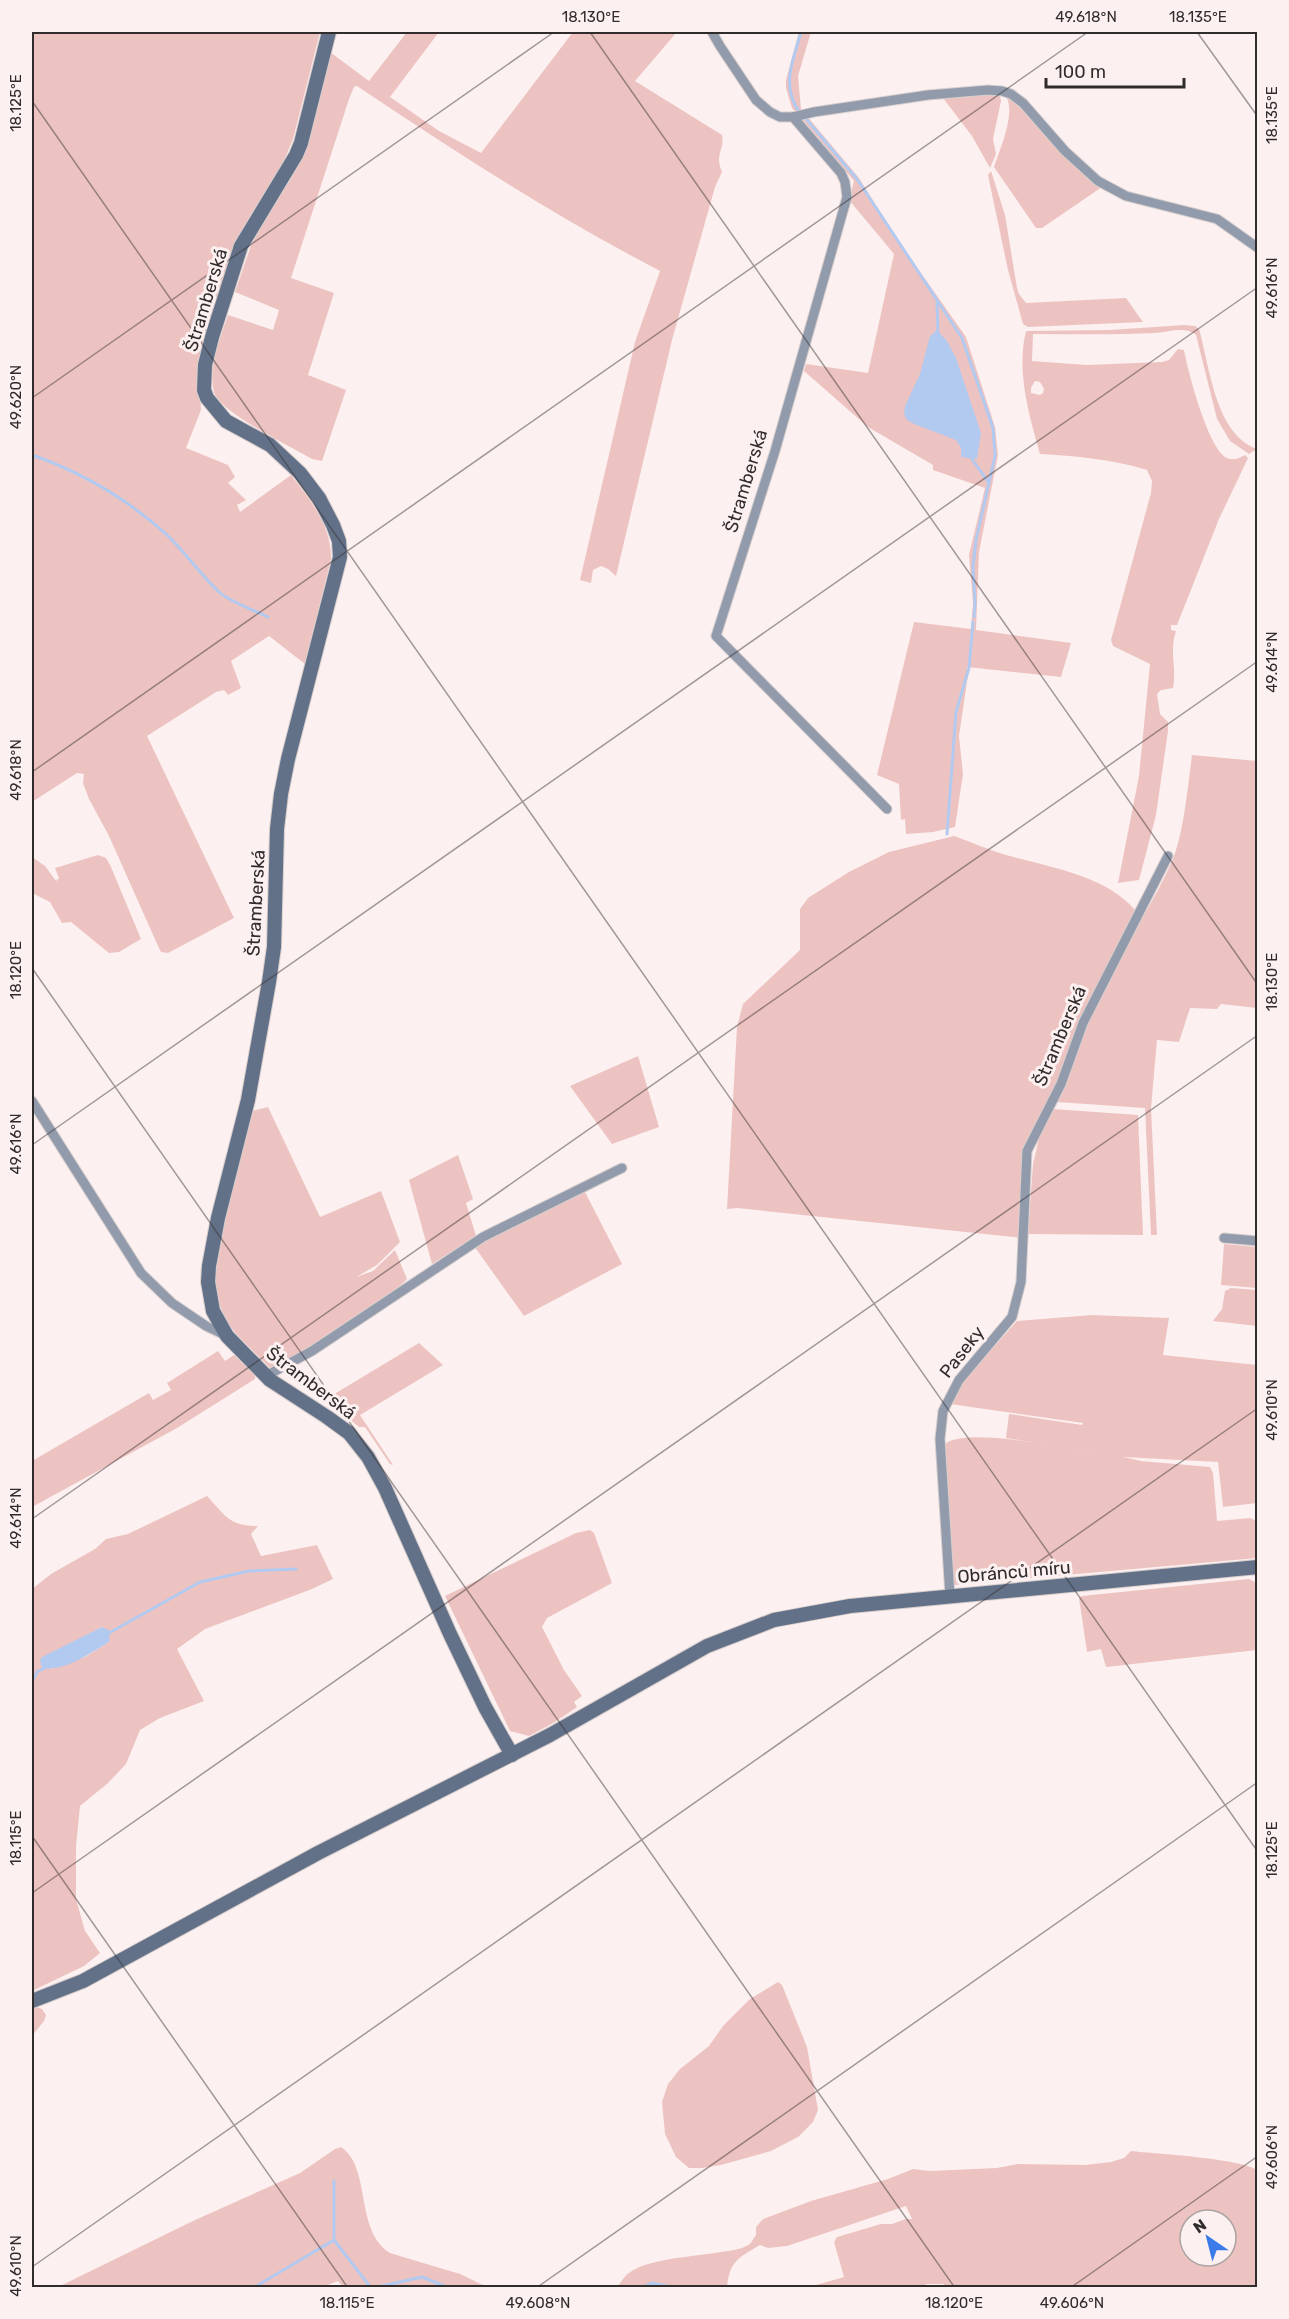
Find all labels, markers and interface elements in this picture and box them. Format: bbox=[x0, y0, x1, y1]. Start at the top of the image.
text: 18.130°E bbox=[562, 8, 620, 26]
text: 49.618°N bbox=[1055, 8, 1117, 26]
text: 18.135°E bbox=[1169, 8, 1227, 26]
scale bar bbox=[1046, 51, 1184, 89]
text: 100 m bbox=[1055, 61, 1106, 83]
text: 18.125°E bbox=[7, 74, 25, 132]
text: 18.135°E bbox=[1263, 86, 1281, 144]
street label: Štramberská bbox=[180, 246, 232, 354]
text: 49.616°N bbox=[1263, 257, 1281, 319]
text: 49.620°N bbox=[7, 365, 25, 429]
street label: Štramberská bbox=[720, 427, 772, 535]
text: 49.614°N bbox=[1263, 631, 1281, 693]
text: 49.618°N bbox=[7, 739, 25, 801]
street label: Štramberská bbox=[242, 849, 270, 957]
text: 18.120°E bbox=[7, 941, 25, 999]
text: 18.130°E bbox=[1263, 953, 1281, 1011]
street label: Štramberská bbox=[1029, 983, 1091, 1089]
text: 49.616°N bbox=[7, 1113, 25, 1175]
street label: Paseky bbox=[935, 1322, 989, 1382]
street label: Štramberská bbox=[262, 1342, 360, 1424]
text: 49.610°N bbox=[1263, 1379, 1281, 1441]
text: 49.614°N bbox=[7, 1487, 25, 1549]
street label: Obránců míru bbox=[956, 1556, 1072, 1588]
text: 18.115°E bbox=[7, 1810, 25, 1866]
text: 18.125°E bbox=[1263, 1821, 1281, 1879]
text: 49.606°N bbox=[1263, 2125, 1281, 2189]
north arrow bbox=[1178, 2208, 1238, 2268]
text: N bbox=[1190, 2215, 1210, 2237]
text: 49.610°N bbox=[7, 2235, 25, 2297]
text: 18.115°E bbox=[319, 2294, 375, 2312]
text: 49.608°N bbox=[505, 2294, 571, 2312]
text: 18.120°E bbox=[925, 2294, 983, 2312]
text: 49.606°N bbox=[1040, 2294, 1104, 2312]

